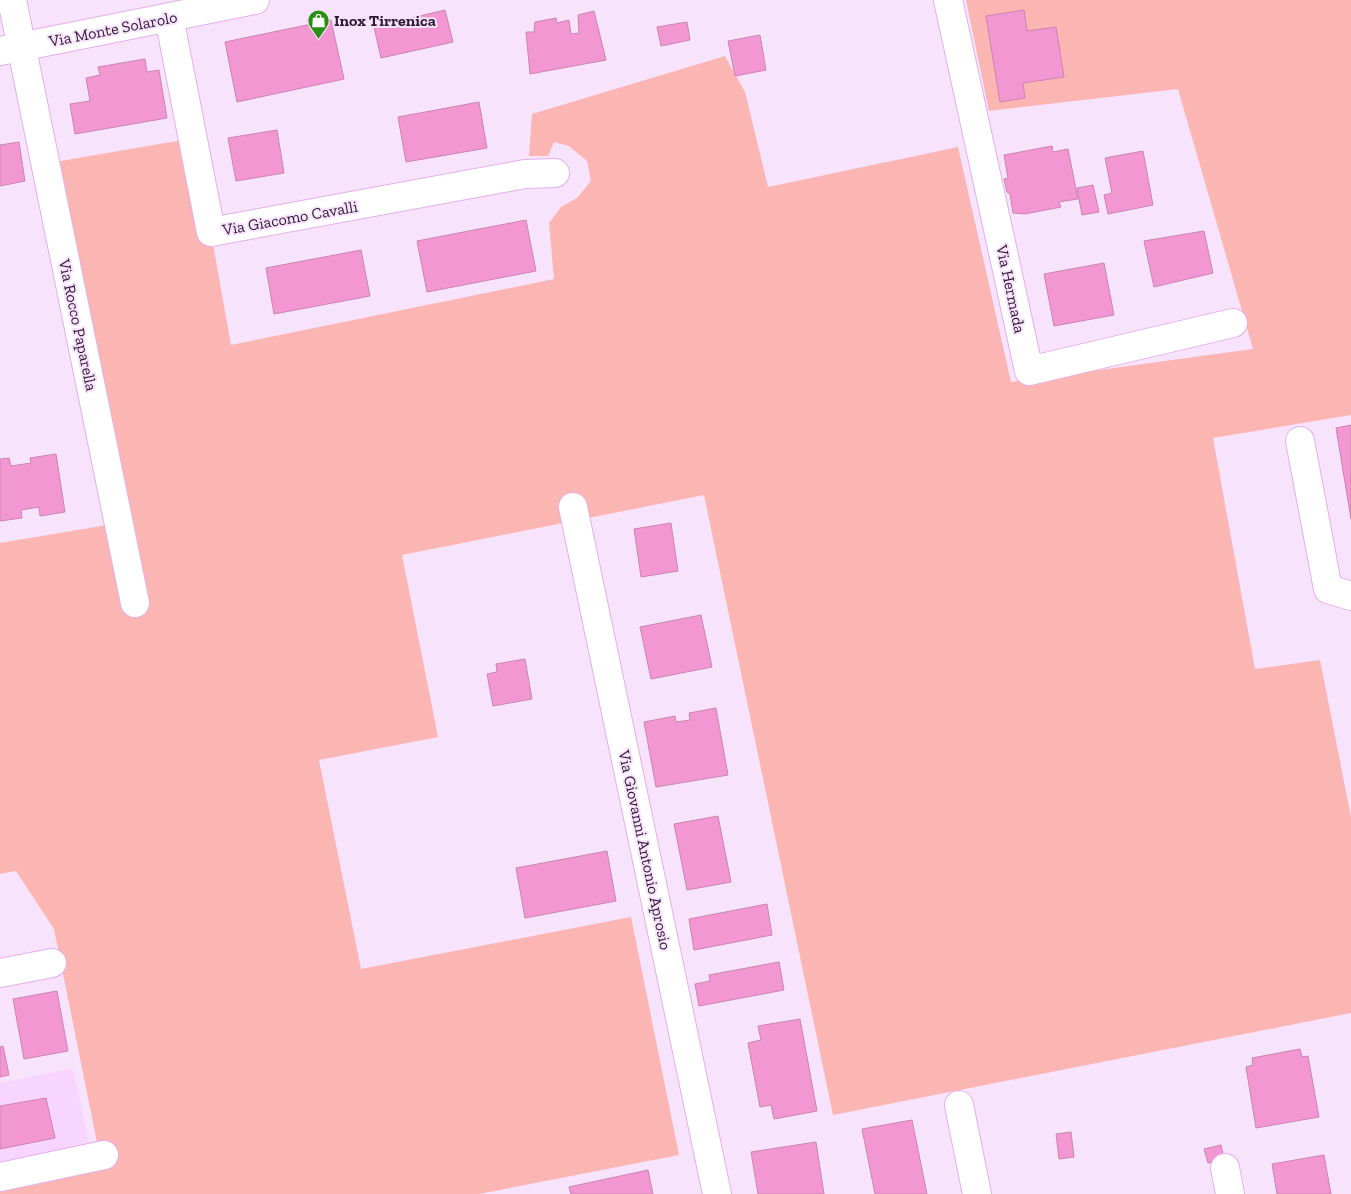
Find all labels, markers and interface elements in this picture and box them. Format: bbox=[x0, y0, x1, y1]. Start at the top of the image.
street label: Via Monte Solarolo bbox=[46, 7, 179, 51]
shop icon: Inox Tirrenica bbox=[306, 8, 330, 39]
place label: Inox Tirrenica bbox=[334, 11, 436, 30]
street label: Via Giacomo Cavalli bbox=[220, 197, 360, 239]
street label: Via Hermada bbox=[992, 242, 1030, 335]
street label: Via Rocco Paparella bbox=[55, 256, 101, 393]
street label: Via Giovanni Antonio Aprosio bbox=[614, 747, 675, 952]

